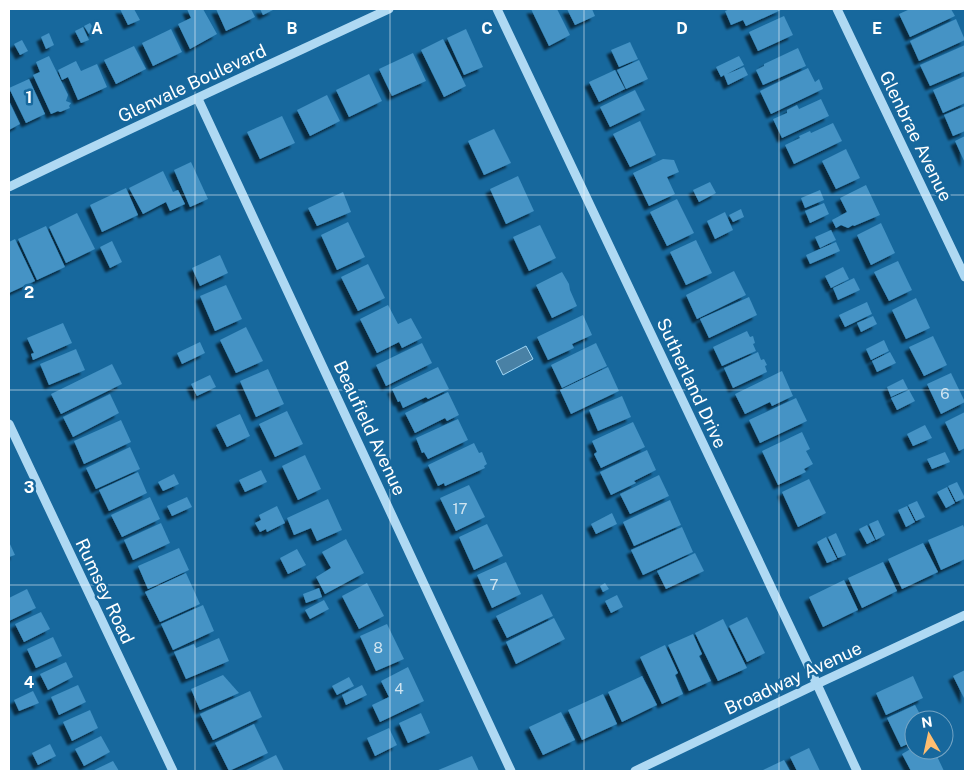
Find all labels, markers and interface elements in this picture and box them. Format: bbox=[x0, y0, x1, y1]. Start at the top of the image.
text: A bbox=[91, 19, 103, 38]
text: B bbox=[287, 19, 298, 38]
text: C bbox=[481, 19, 493, 38]
text: D bbox=[676, 19, 688, 38]
text: E bbox=[872, 19, 882, 38]
street label: Glenvale Boulevard bbox=[115, 39, 269, 127]
street label: Glenbrae Avenue bbox=[875, 67, 957, 205]
text: 1 bbox=[26, 88, 32, 107]
text: 2 bbox=[24, 283, 34, 302]
street label: Sutherland Drive bbox=[653, 315, 731, 451]
street label: Beaufield Avenue bbox=[330, 357, 410, 499]
house number: 6 bbox=[940, 385, 950, 402]
text: 3 bbox=[24, 478, 34, 497]
house number: 17 bbox=[452, 500, 468, 517]
street label: Rumsey Road bbox=[71, 535, 139, 647]
house number: 7 bbox=[489, 576, 499, 593]
street label: Broadway Avenue bbox=[721, 637, 865, 719]
house number: 8 bbox=[373, 639, 383, 656]
text: 4 bbox=[24, 673, 35, 692]
house number: 4 bbox=[394, 680, 404, 697]
north arrow bbox=[904, 710, 954, 760]
text: N bbox=[920, 713, 934, 731]

